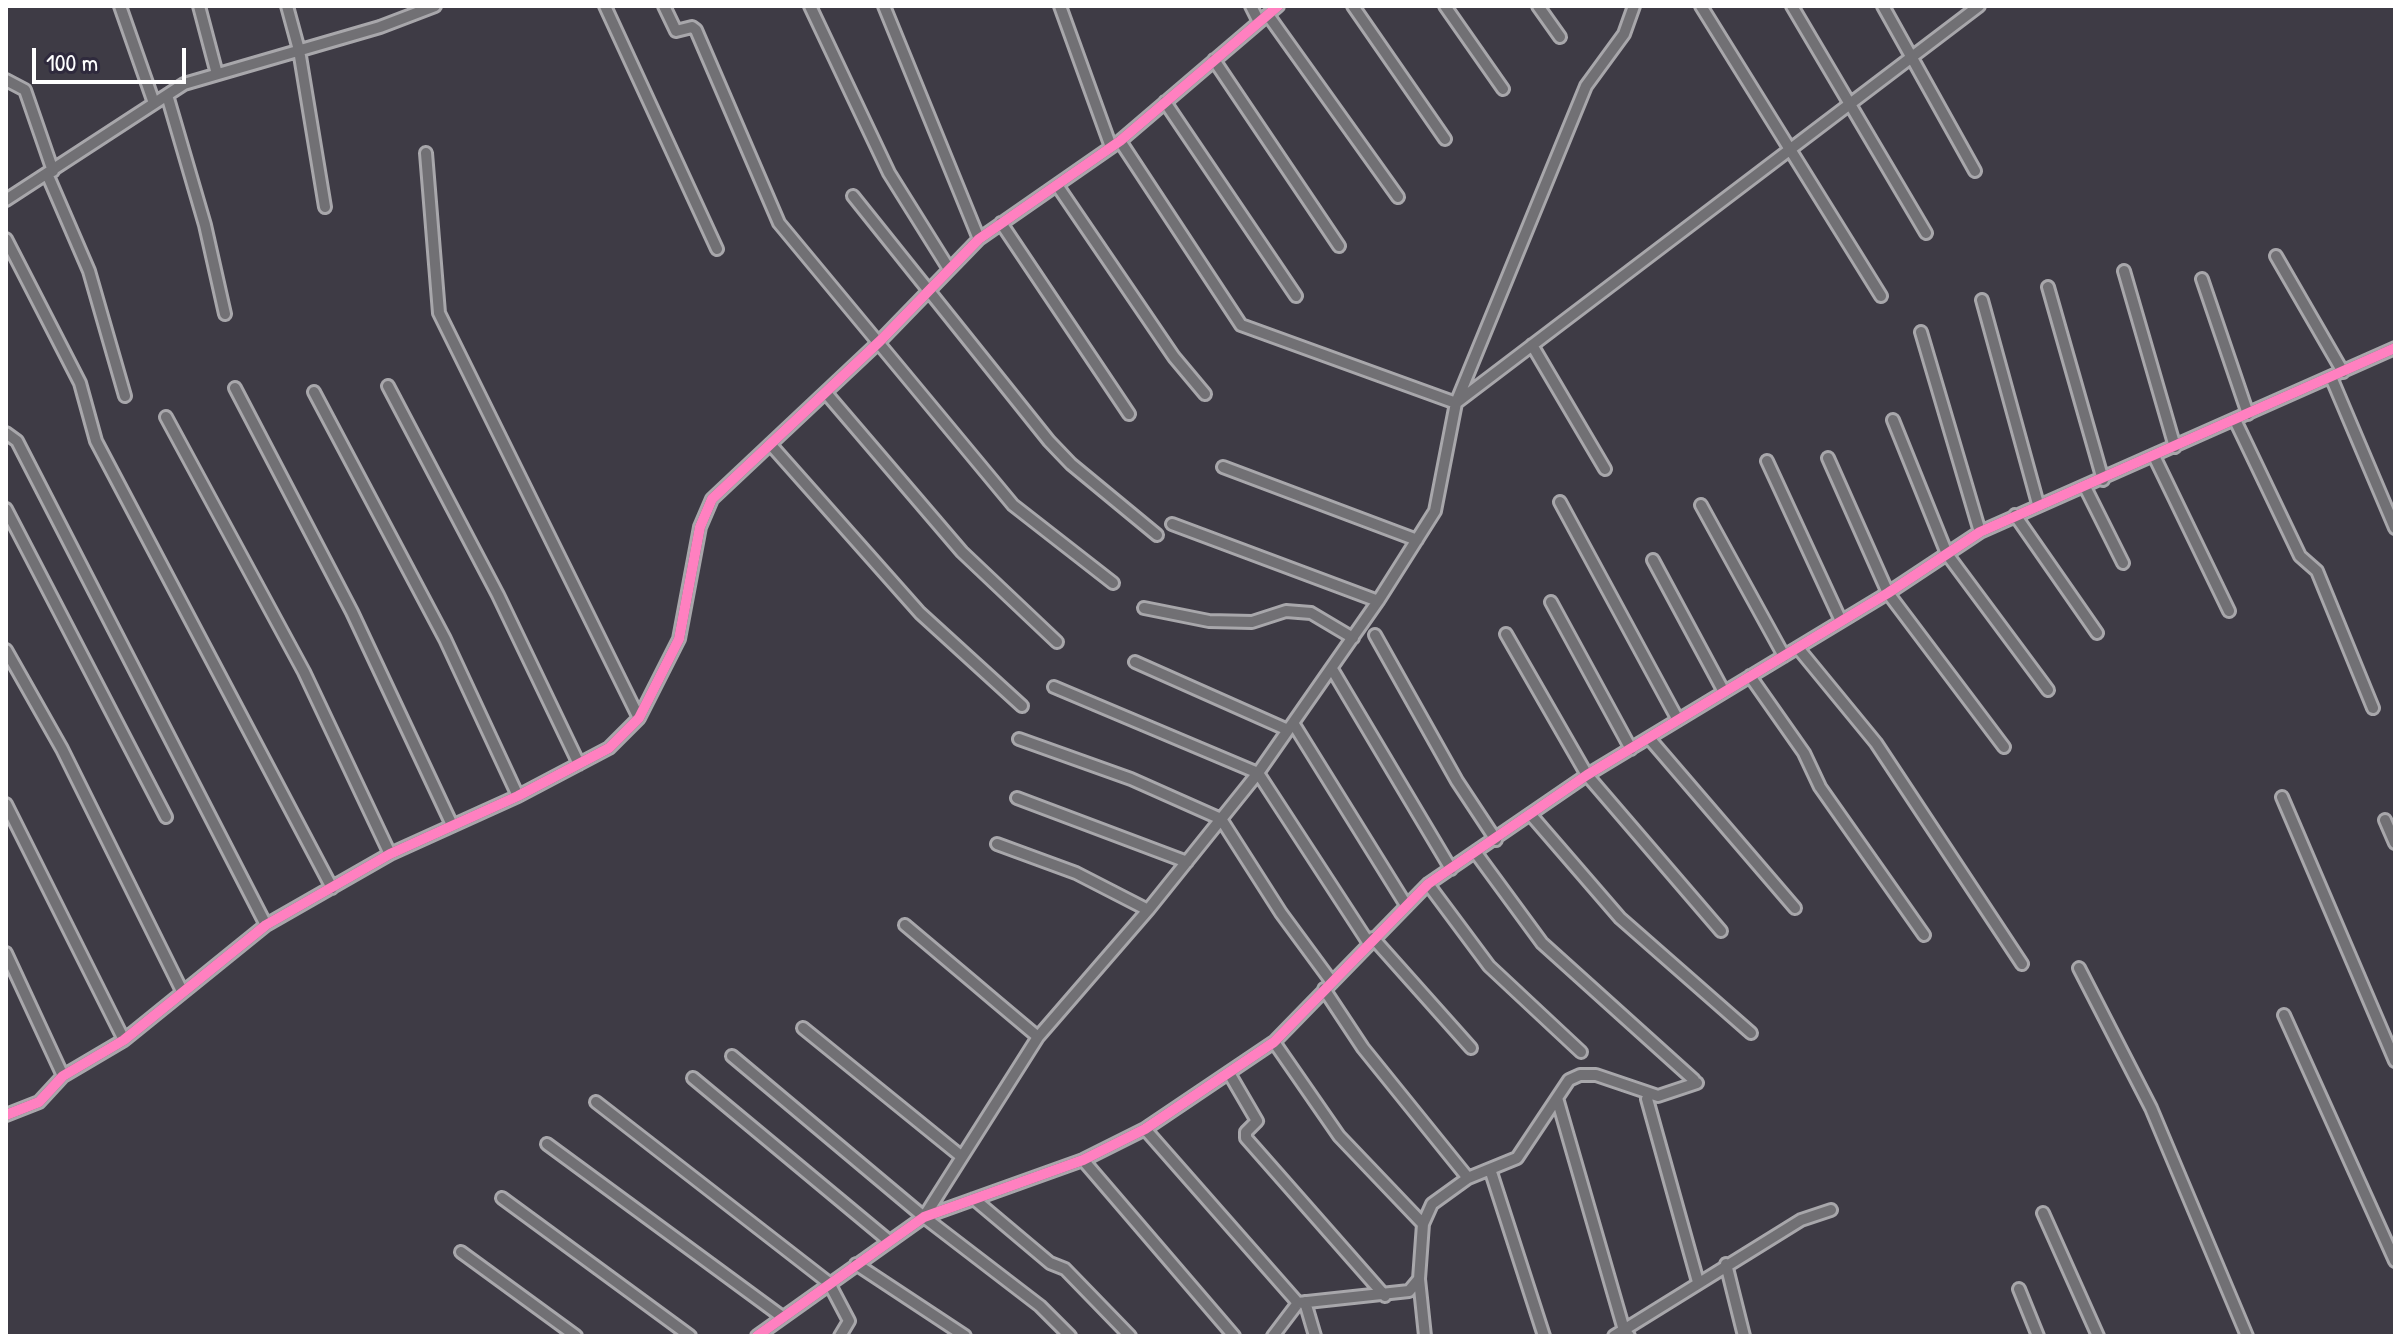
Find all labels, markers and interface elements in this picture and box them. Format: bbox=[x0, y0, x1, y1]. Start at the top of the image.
scale bar bbox=[36, 32, 190, 82]
text: 100 m bbox=[46, 46, 98, 78]

